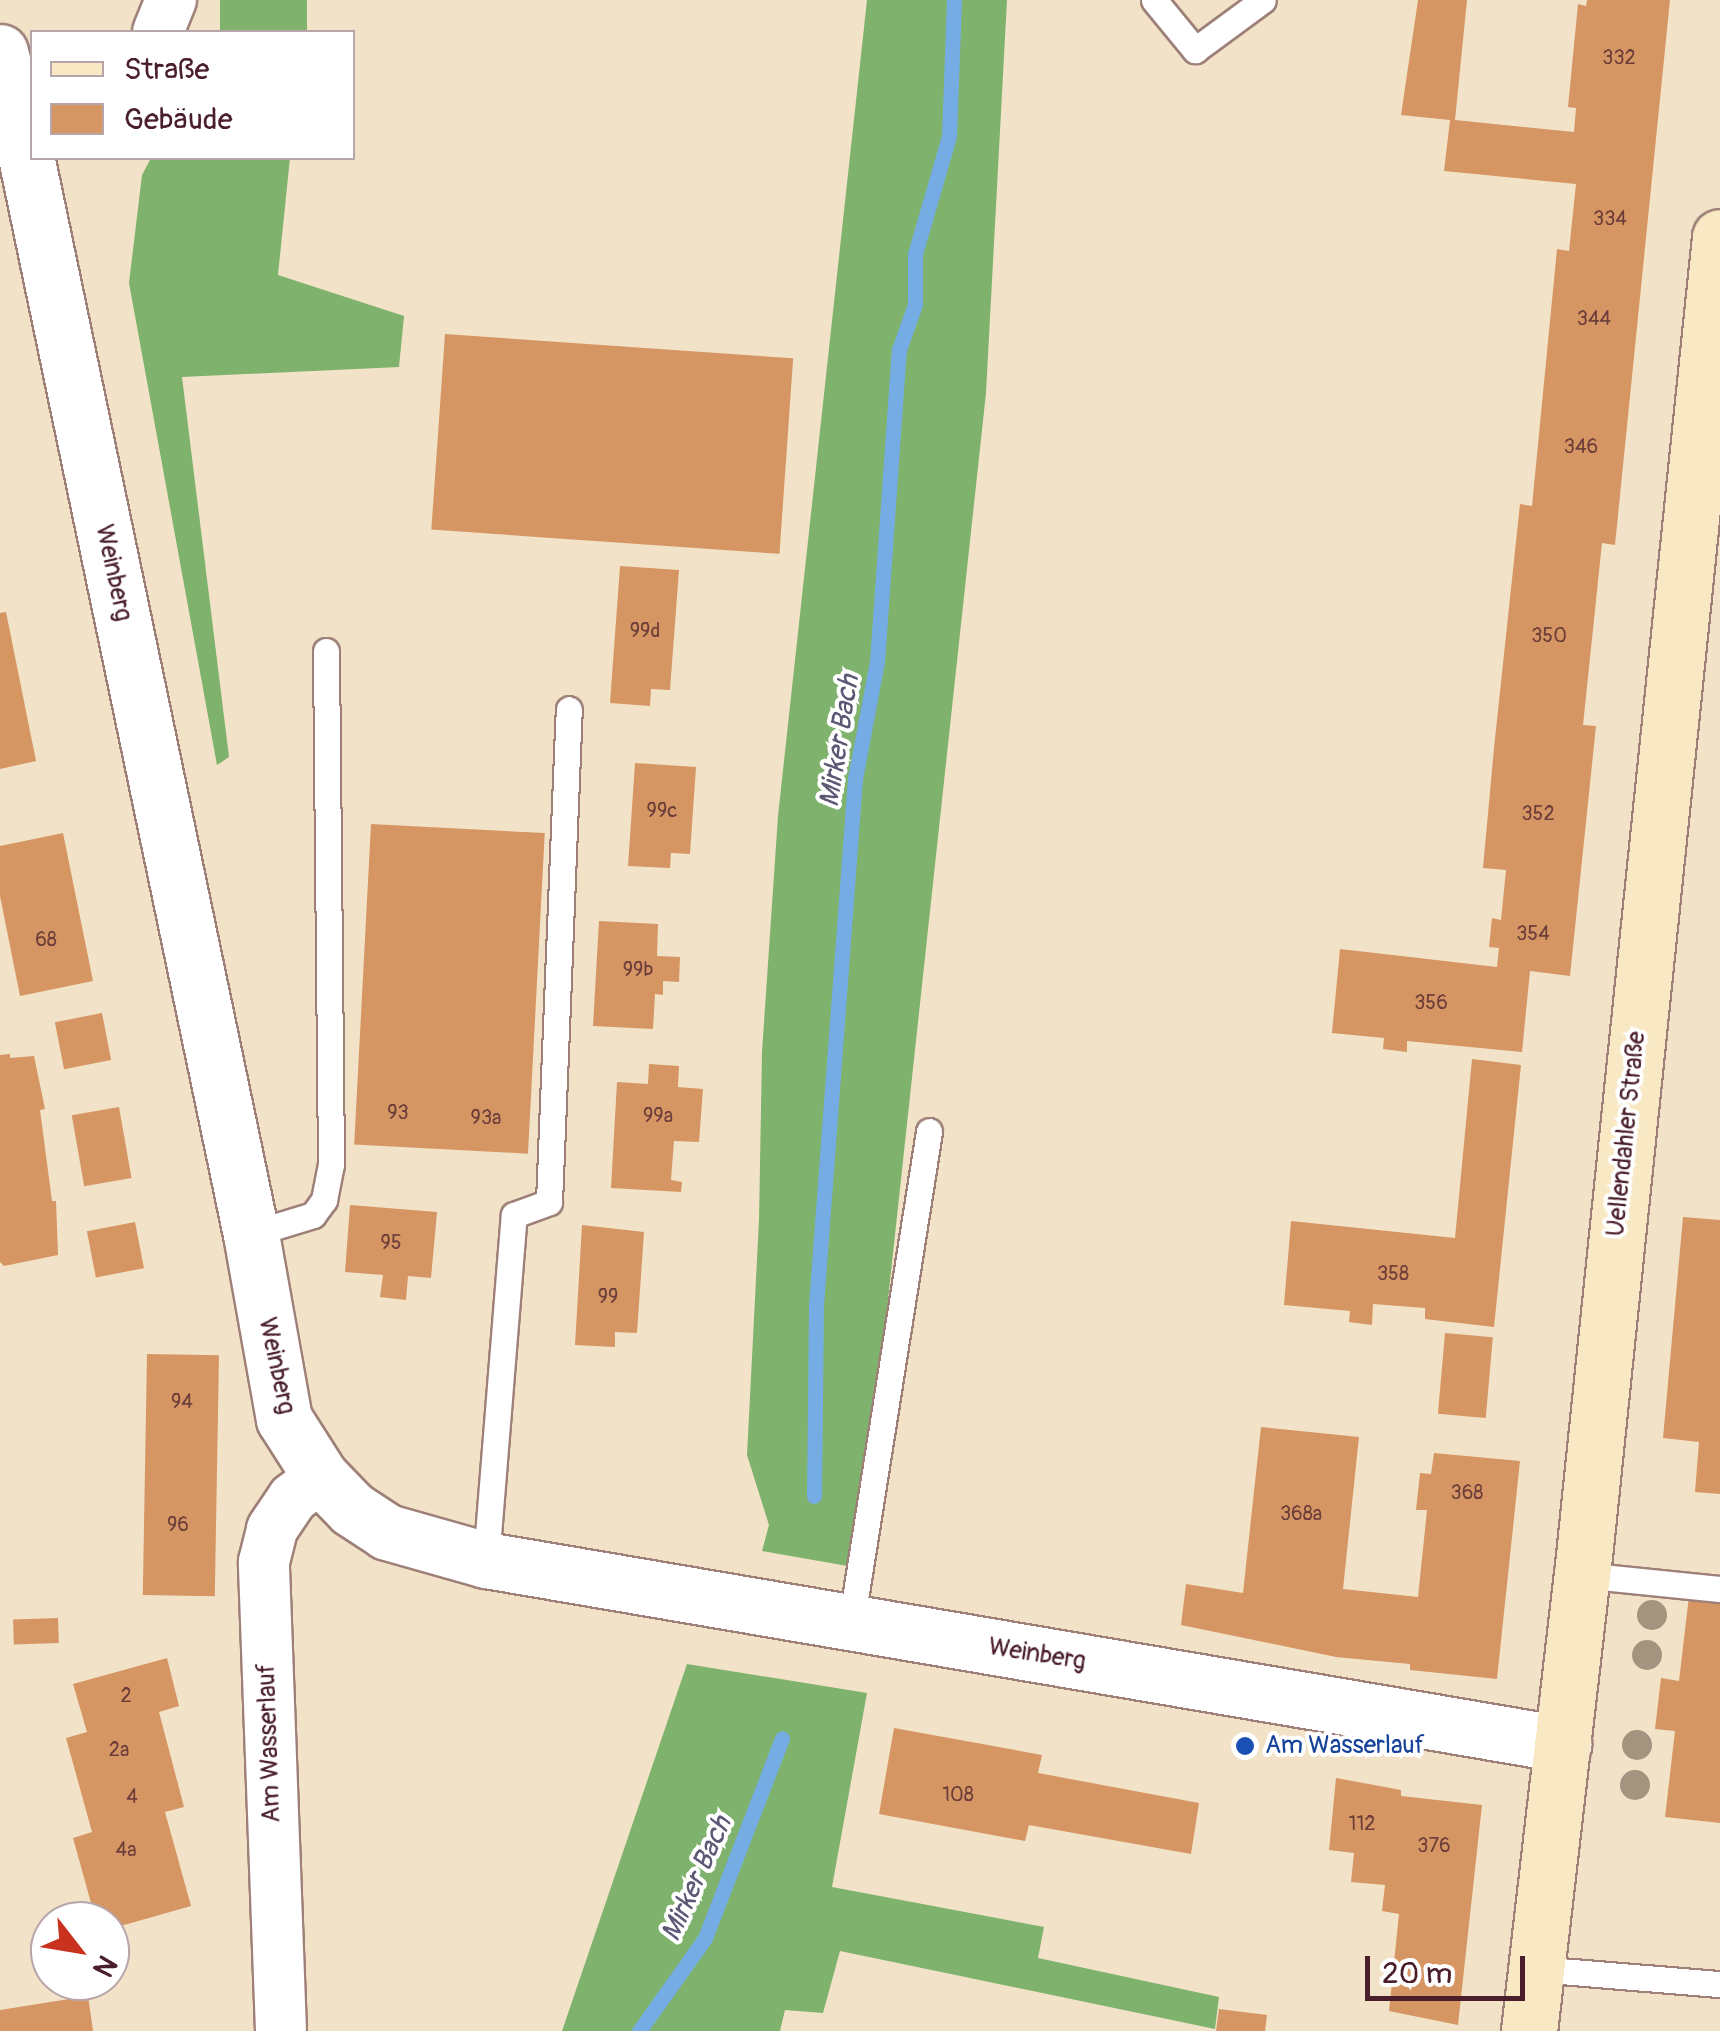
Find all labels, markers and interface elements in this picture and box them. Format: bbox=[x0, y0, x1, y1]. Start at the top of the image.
legend bbox=[30, 30, 355, 160]
house number: 332 bbox=[1602, 45, 1636, 69]
text: Straße bbox=[124, 51, 209, 88]
text: Gebäude bbox=[124, 101, 233, 138]
house number: 334 bbox=[1593, 206, 1627, 230]
house number: 344 bbox=[1577, 306, 1611, 330]
house number: 346 bbox=[1564, 434, 1598, 458]
street label: Weinberg bbox=[88, 522, 138, 624]
house number: 99d bbox=[630, 618, 660, 642]
house number: 350 bbox=[1531, 623, 1567, 647]
water label: Mirker Bach bbox=[813, 673, 867, 809]
house number: 99c bbox=[647, 798, 677, 822]
house number: 352 bbox=[1521, 801, 1555, 825]
house number: 354 bbox=[1516, 921, 1550, 945]
house number: 68 bbox=[35, 927, 57, 951]
house number: 99b bbox=[623, 957, 653, 981]
house number: 356 bbox=[1414, 990, 1448, 1014]
street label: Uellendahler Straße bbox=[1601, 1030, 1653, 1238]
house number: 93 bbox=[387, 1100, 409, 1124]
house number: 99a bbox=[643, 1103, 673, 1127]
house number: 93a bbox=[471, 1105, 501, 1129]
house number: 95 bbox=[380, 1230, 402, 1254]
house number: 358 bbox=[1377, 1261, 1409, 1285]
house number: 99 bbox=[598, 1284, 618, 1308]
street label: Weinberg bbox=[251, 1315, 301, 1417]
house number: 94 bbox=[171, 1389, 193, 1413]
house number: 368 bbox=[1451, 1480, 1483, 1504]
house number: 368a bbox=[1280, 1501, 1322, 1525]
house number: 96 bbox=[167, 1512, 189, 1536]
street label: Weinberg bbox=[986, 1633, 1088, 1677]
street label: Am Wasserlauf bbox=[252, 1663, 288, 1823]
house number: 2 bbox=[120, 1683, 132, 1707]
place label: Am Wasserlauf bbox=[1265, 1731, 1425, 1761]
marker: Am Wasserlauf bbox=[1234, 1735, 1256, 1757]
house number: 2a bbox=[109, 1737, 129, 1761]
house number: 108 bbox=[942, 1782, 974, 1806]
house number: 4 bbox=[126, 1784, 138, 1808]
water label: Mirker Bach bbox=[655, 1811, 739, 1947]
house number: 112 bbox=[1349, 1811, 1375, 1835]
house number: 376 bbox=[1417, 1833, 1451, 1857]
house number: 4a bbox=[116, 1837, 136, 1861]
north arrow bbox=[30, 1901, 130, 2001]
scale bar bbox=[1370, 1936, 1530, 1998]
text: N bbox=[85, 1949, 124, 1983]
text: 20 m bbox=[1382, 1955, 1452, 1992]

